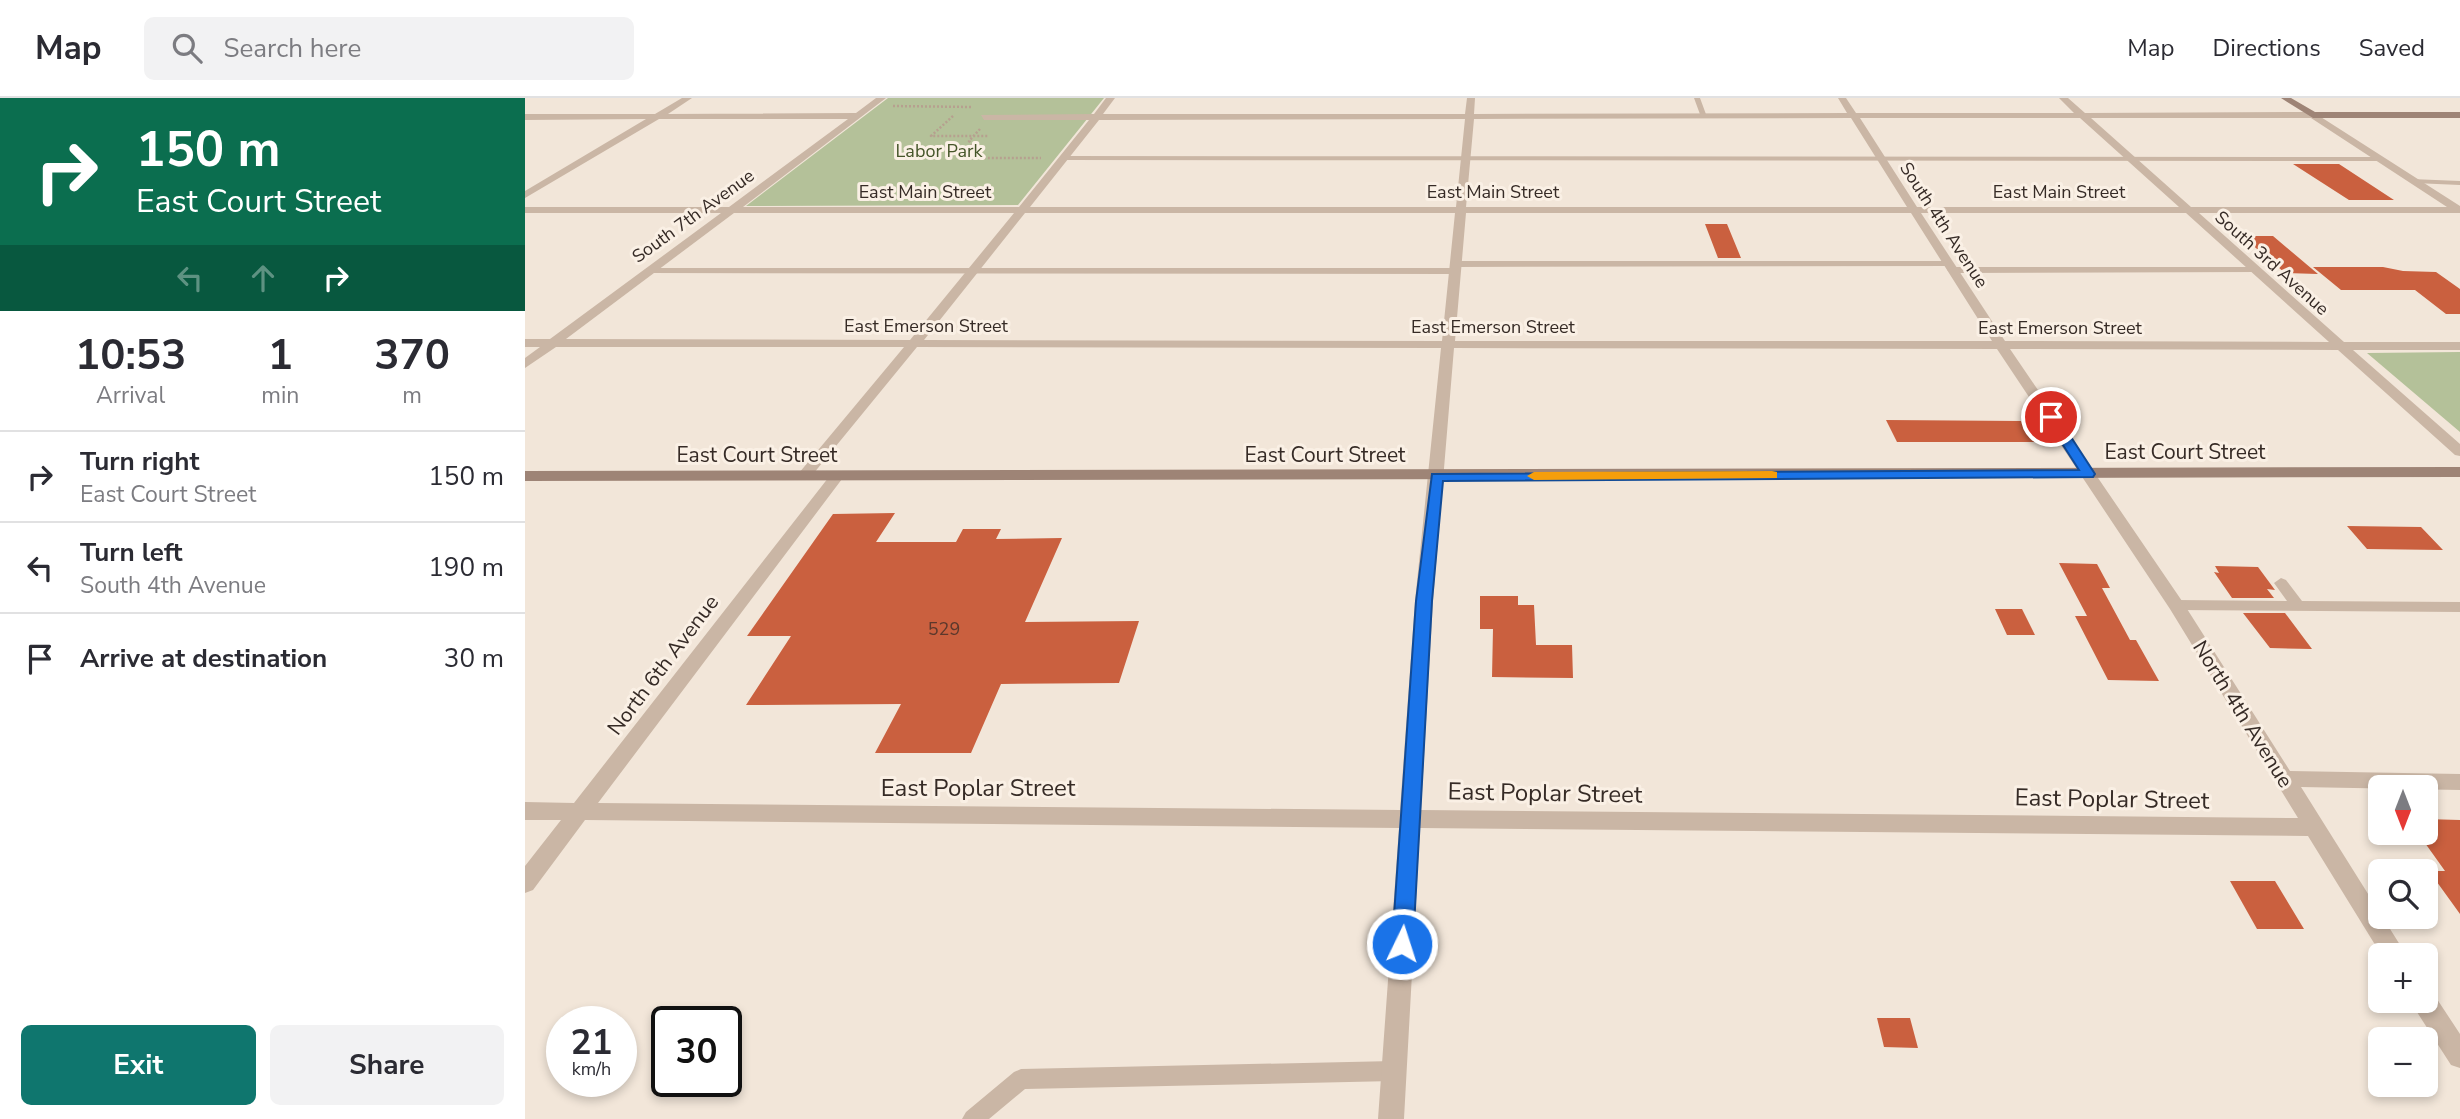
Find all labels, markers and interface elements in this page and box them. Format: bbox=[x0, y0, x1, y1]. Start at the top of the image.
search box bbox=[144, 17, 634, 80]
text: Map bbox=[35, 26, 102, 71]
icon: search bbox=[168, 29, 206, 67]
text: Search here bbox=[224, 31, 361, 66]
text: Map bbox=[2127, 32, 2174, 64]
text: Directions bbox=[2212, 32, 2321, 64]
text: Saved bbox=[2359, 32, 2425, 64]
text: 150 m bbox=[136, 116, 280, 183]
icon: right bbox=[21, 126, 112, 217]
park label: Labor Park bbox=[896, 139, 983, 163]
street label: South 4th Avenue bbox=[1894, 157, 1994, 293]
street label: South 7th Avenue bbox=[627, 164, 759, 268]
text: East Court Street bbox=[136, 180, 381, 223]
street label: East Main Street bbox=[859, 180, 992, 204]
street label: East Main Street bbox=[1427, 180, 1560, 204]
street label: East Main Street bbox=[1993, 180, 2126, 204]
street label: South 3rd Avenue bbox=[2210, 205, 2334, 321]
icon: left bbox=[171, 259, 209, 297]
icon: ahead bbox=[244, 259, 282, 297]
icon: right bbox=[317, 259, 355, 297]
street label: East Emerson Street bbox=[844, 314, 1009, 338]
street label: East Emerson Street bbox=[1411, 315, 1576, 339]
street label: East Emerson Street bbox=[1978, 316, 2143, 340]
text: 10:53 bbox=[75, 327, 186, 384]
text: 1 bbox=[268, 327, 293, 384]
text: 370 bbox=[374, 327, 450, 384]
text: Arrival bbox=[96, 380, 165, 411]
text: min bbox=[261, 380, 299, 411]
text: m bbox=[402, 380, 422, 411]
pin bbox=[2021, 387, 2081, 447]
icon: arrive bbox=[2032, 398, 2070, 436]
street label: East Court Street bbox=[2105, 438, 2266, 466]
street label: East Court Street bbox=[677, 441, 838, 469]
street label: East Court Street bbox=[1245, 441, 1406, 469]
text: Turn right bbox=[80, 444, 199, 479]
icon: right bbox=[21, 458, 59, 496]
text: 150 m bbox=[428, 459, 504, 494]
text: East Court Street bbox=[80, 479, 256, 510]
text: Turn left bbox=[80, 535, 183, 570]
icon: left bbox=[21, 549, 59, 587]
text: 190 m bbox=[428, 550, 504, 585]
text: South 4th Avenue bbox=[80, 570, 266, 601]
street label: North 6th Avenue bbox=[601, 589, 725, 741]
house number: 529 bbox=[928, 617, 960, 641]
street label: North 4th Avenue bbox=[2186, 635, 2300, 793]
icon: arrive bbox=[21, 640, 59, 678]
text: Arrive at destination bbox=[80, 641, 327, 676]
text: 30 m bbox=[444, 641, 504, 676]
street label: East Poplar Street bbox=[881, 772, 1076, 804]
street label: East Poplar Street bbox=[1447, 775, 1643, 811]
north arrow bbox=[2368, 775, 2438, 845]
map controls bbox=[2368, 775, 2438, 1097]
street label: East Poplar Street bbox=[2014, 781, 2210, 817]
button: search bbox=[2368, 859, 2438, 929]
position arrow bbox=[1365, 907, 1439, 981]
button: + bbox=[2368, 943, 2438, 1013]
speed limit sign: 30 bbox=[651, 1006, 742, 1097]
text: 21 bbox=[570, 1019, 613, 1066]
button: Exit bbox=[21, 1025, 256, 1105]
button: Share bbox=[270, 1025, 504, 1105]
button: − bbox=[2368, 1027, 2438, 1097]
text: km/h bbox=[572, 1057, 611, 1081]

